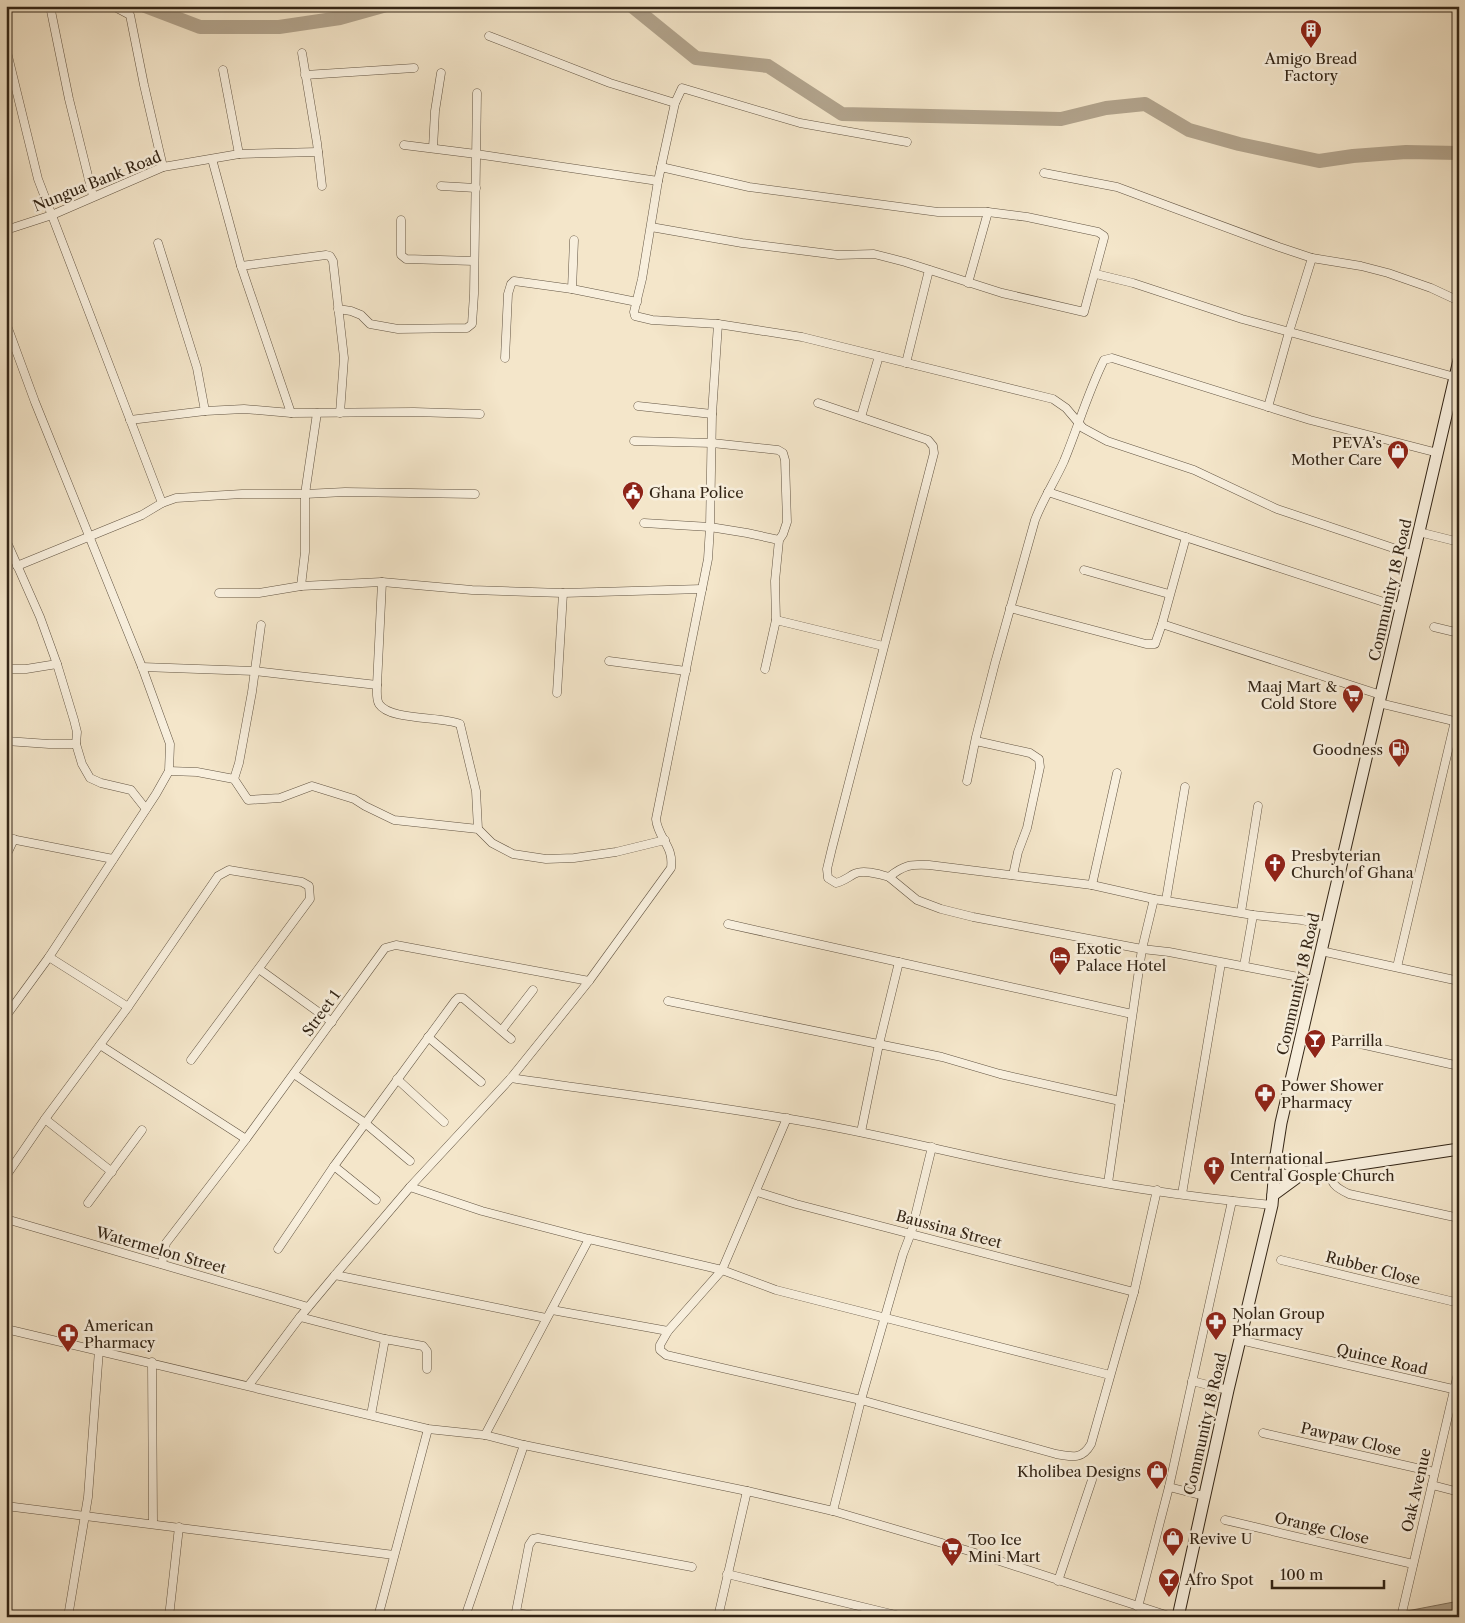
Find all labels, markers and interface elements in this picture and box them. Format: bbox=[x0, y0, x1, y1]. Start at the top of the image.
building icon: Amigo Bread Factory bbox=[1299, 18, 1323, 49]
place label: Amigo Bread Factory bbox=[1264, 49, 1357, 85]
street label: Nungua Bank Road bbox=[30, 147, 164, 215]
place label: PEVA’s Mother Care bbox=[1291, 433, 1382, 469]
shop icon: PEVA’s Mother Care bbox=[1386, 439, 1410, 470]
public building icon: Ghana Police bbox=[621, 480, 645, 511]
place label: Ghana Police bbox=[649, 483, 744, 502]
street label: Community 18 Road bbox=[1364, 517, 1416, 663]
place label: Maaj Mart & Cold Store bbox=[1247, 677, 1337, 713]
supermarket icon: Maaj Mart & Cold Store bbox=[1341, 683, 1365, 714]
fuel station icon: Goodness bbox=[1387, 737, 1411, 768]
place label: Goodness bbox=[1313, 740, 1383, 759]
place label: Presbyterian Church of Ghana bbox=[1291, 846, 1414, 882]
church icon: Presbyterian Church of Ghana bbox=[1263, 852, 1287, 883]
street label: Community 18 Road bbox=[1272, 911, 1324, 1057]
place label: Exotic Palace Hotel bbox=[1076, 939, 1167, 975]
hotel icon: Exotic Palace Hotel bbox=[1048, 945, 1072, 976]
street label: Street 1 bbox=[298, 985, 345, 1040]
bar icon: Parrilla bbox=[1303, 1028, 1327, 1059]
place label: Parrilla bbox=[1331, 1031, 1383, 1050]
place label: Power Shower Pharmacy bbox=[1281, 1076, 1384, 1112]
pharmacy icon: Power Shower Pharmacy bbox=[1253, 1082, 1277, 1113]
place label: International Central Gosple Church bbox=[1230, 1149, 1395, 1185]
church icon: International Central Gosple Church bbox=[1202, 1155, 1226, 1186]
street label: Baussina Street bbox=[894, 1206, 1005, 1252]
street label: Watermelon Street bbox=[93, 1222, 229, 1278]
street label: Rubber Close bbox=[1324, 1247, 1422, 1289]
place label: Nolan Group Pharmacy bbox=[1232, 1304, 1325, 1340]
pharmacy icon: Nolan Group Pharmacy bbox=[1204, 1310, 1228, 1341]
place label: American Pharmacy bbox=[83, 1316, 156, 1352]
pharmacy icon: American Pharmacy bbox=[56, 1322, 80, 1353]
street label: Quince Road bbox=[1335, 1339, 1429, 1379]
street label: Community 18 Road bbox=[1179, 1351, 1231, 1497]
street label: Pawpaw Close bbox=[1299, 1418, 1403, 1460]
street label: Oak Avenue bbox=[1397, 1446, 1435, 1534]
shop icon: Kholibea Designs bbox=[1145, 1459, 1169, 1490]
place label: Kholibea Designs bbox=[1017, 1462, 1141, 1481]
street label: Orange Close bbox=[1273, 1508, 1371, 1548]
shop icon: Revive U bbox=[1161, 1526, 1185, 1557]
place label: Revive U bbox=[1189, 1529, 1253, 1548]
place label: Too Ice Mini Mart bbox=[968, 1530, 1041, 1566]
supermarket icon: Too Ice Mini Mart bbox=[940, 1536, 964, 1567]
scale bar bbox=[1272, 1558, 1385, 1590]
text: 100 m bbox=[1280, 1565, 1323, 1584]
bar icon: Afro Spot bbox=[1157, 1567, 1181, 1598]
place label: Afro Spot bbox=[1184, 1570, 1254, 1589]

